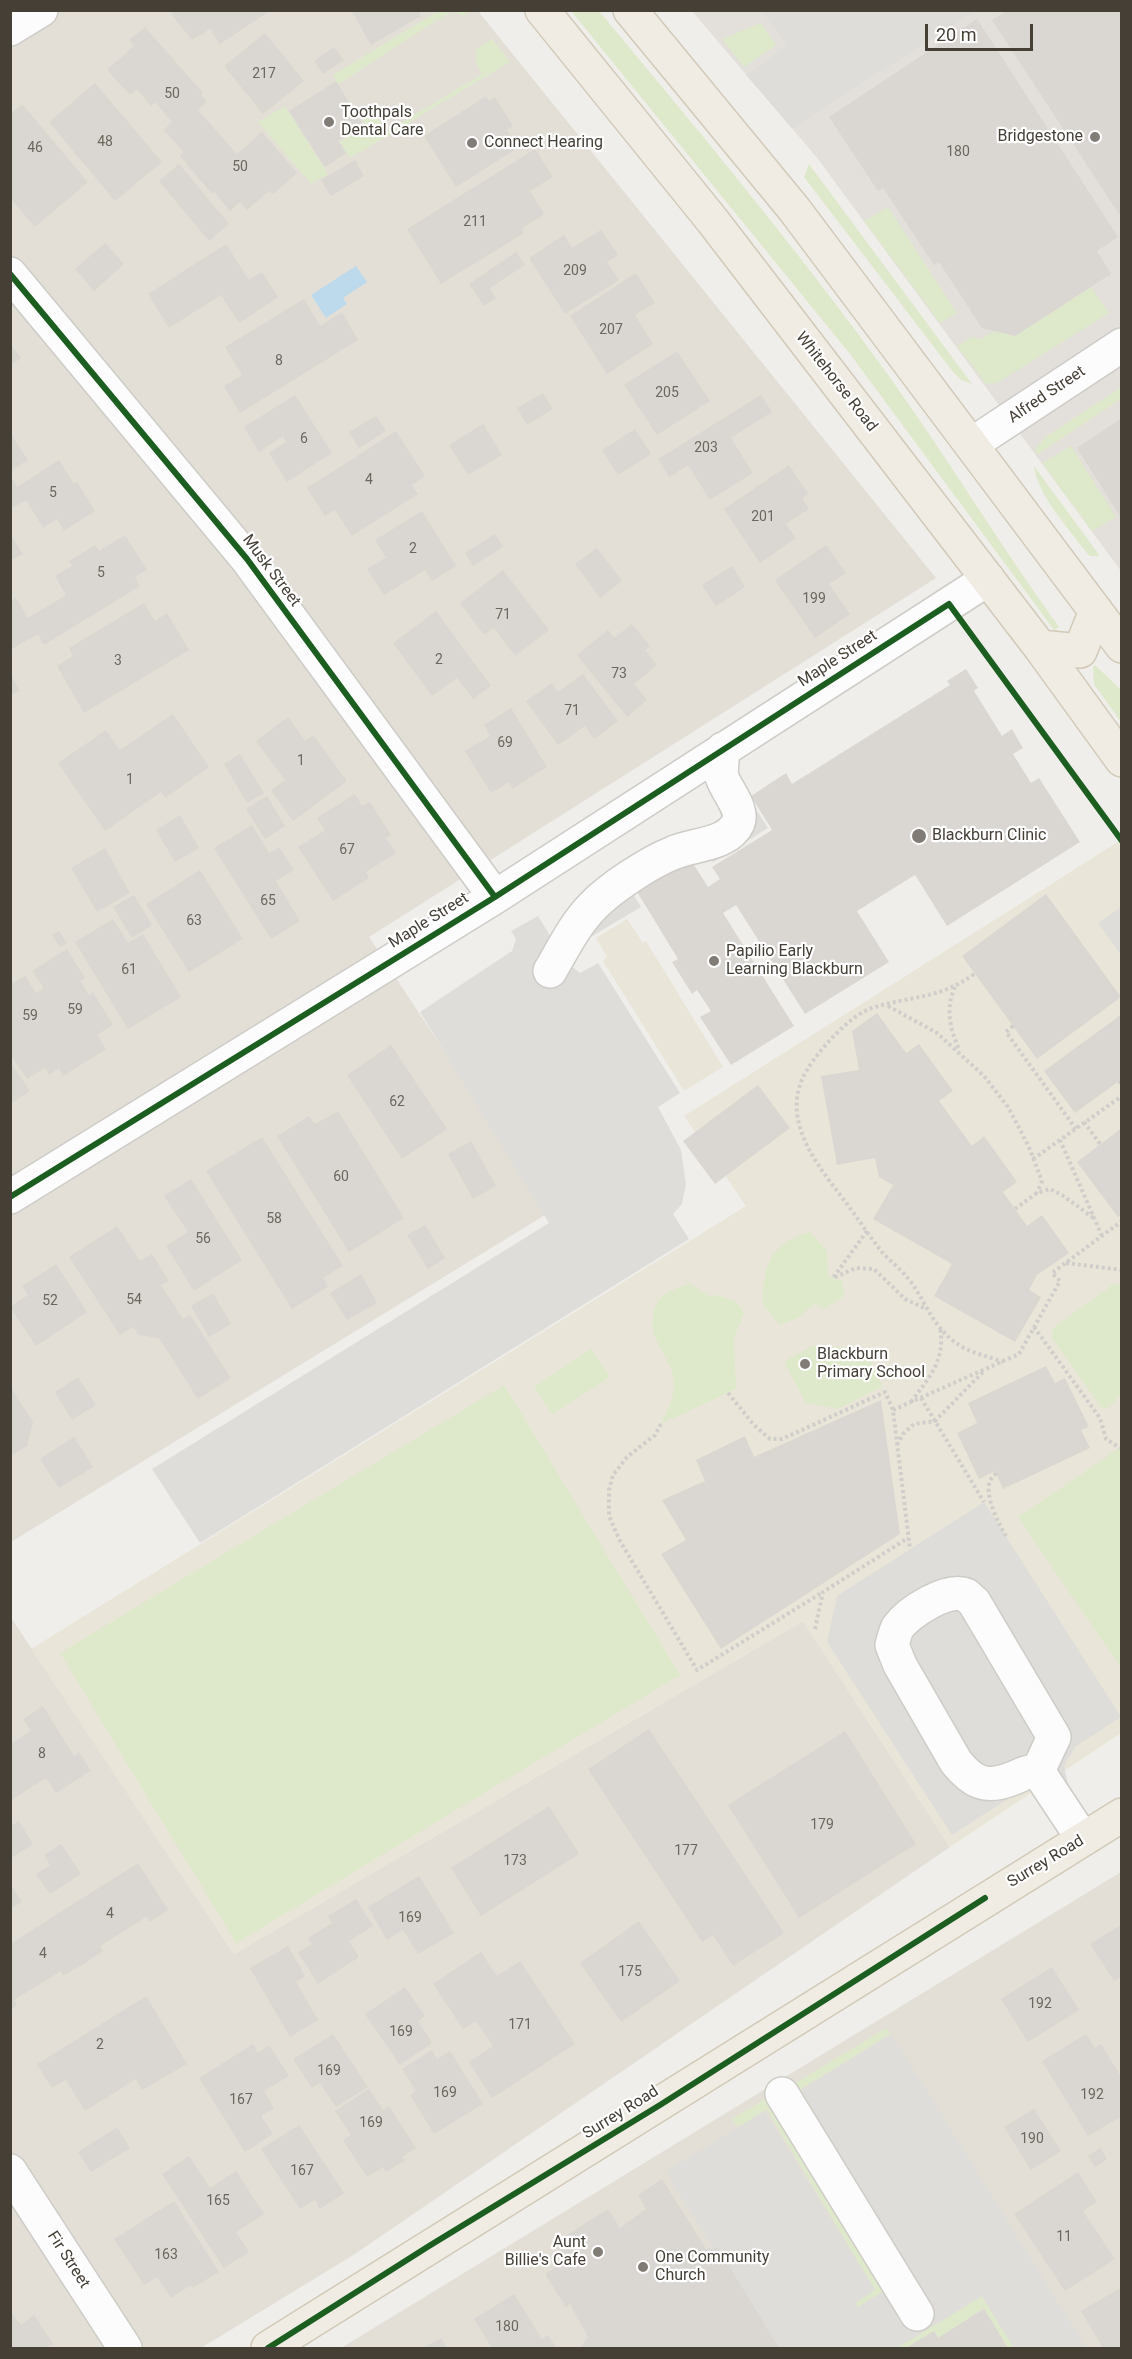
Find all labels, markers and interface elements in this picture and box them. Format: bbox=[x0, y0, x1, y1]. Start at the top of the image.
scale bar bbox=[928, 12, 1036, 50]
text: 20 m bbox=[936, 24, 976, 45]
house number: 217 bbox=[252, 66, 276, 82]
house number: 50 bbox=[164, 86, 180, 102]
place label: Toothpals Dental Care bbox=[341, 103, 423, 141]
marker: Toothpals Dental Care bbox=[322, 115, 336, 129]
place label: Bridgestone bbox=[997, 127, 1083, 147]
marker: Bridgestone bbox=[1088, 130, 1102, 144]
place label: Connect Hearing bbox=[484, 133, 603, 153]
house number: 48 bbox=[97, 134, 113, 150]
marker: Connect Hearing bbox=[465, 136, 479, 150]
house number: 46 bbox=[27, 140, 43, 156]
house number: 180 bbox=[946, 144, 970, 160]
house number: 50 bbox=[232, 159, 248, 175]
house number: 211 bbox=[463, 214, 487, 230]
house number: 209 bbox=[563, 263, 587, 279]
house number: 207 bbox=[599, 322, 623, 338]
street label: Whitehorse Road bbox=[791, 328, 881, 436]
house number: 8 bbox=[275, 353, 283, 369]
street label: Alfred Street bbox=[1005, 362, 1089, 428]
house number: 205 bbox=[655, 385, 679, 401]
house number: 6 bbox=[300, 431, 308, 447]
house number: 203 bbox=[694, 440, 718, 456]
house number: 4 bbox=[365, 472, 373, 488]
house number: 5 bbox=[49, 485, 57, 501]
house number: 201 bbox=[751, 509, 775, 525]
street label: Musk Street bbox=[238, 531, 304, 611]
house number: 2 bbox=[409, 541, 417, 557]
house number: 5 bbox=[97, 565, 105, 581]
house number: 199 bbox=[802, 591, 826, 607]
house number: 71 bbox=[495, 607, 511, 623]
street label: Maple Street bbox=[795, 626, 881, 692]
house number: 2 bbox=[435, 652, 443, 668]
house number: 3 bbox=[114, 653, 122, 669]
house number: 73 bbox=[611, 666, 627, 682]
house number: 71 bbox=[564, 703, 580, 719]
house number: 69 bbox=[497, 735, 513, 751]
house number: 1 bbox=[297, 753, 305, 769]
house number: 1 bbox=[126, 772, 134, 788]
place label: Blackburn Clinic bbox=[932, 826, 1046, 846]
marker: Blackburn Clinic bbox=[910, 827, 928, 845]
house number: 67 bbox=[339, 842, 355, 858]
street label: Maple Street bbox=[386, 889, 472, 953]
house number: 65 bbox=[260, 893, 276, 909]
house number: 63 bbox=[186, 913, 202, 929]
place label: Papilio Early Learning Blackburn bbox=[726, 942, 863, 980]
marker: Papilio Early Learning Blackburn bbox=[707, 954, 721, 968]
house number: 61 bbox=[121, 962, 137, 978]
house number: 59 bbox=[67, 1002, 83, 1018]
house number: 59 bbox=[22, 1008, 38, 1024]
house number: 62 bbox=[389, 1094, 405, 1110]
house number: 60 bbox=[333, 1169, 349, 1185]
house number: 58 bbox=[266, 1211, 282, 1227]
house number: 56 bbox=[195, 1231, 211, 1247]
house number: 54 bbox=[126, 1292, 142, 1308]
house number: 52 bbox=[42, 1293, 58, 1309]
place label: Blackburn Primary School bbox=[817, 1345, 925, 1383]
marker: Blackburn Primary School bbox=[798, 1357, 812, 1371]
house number: 8 bbox=[38, 1746, 46, 1762]
house number: 179 bbox=[810, 1817, 834, 1833]
street label: Surrey Road bbox=[1004, 1832, 1088, 1892]
house number: 177 bbox=[674, 1843, 698, 1859]
house number: 173 bbox=[503, 1853, 527, 1869]
house number: 4 bbox=[106, 1906, 114, 1922]
house number: 169 bbox=[398, 1910, 422, 1926]
house number: 4 bbox=[39, 1946, 47, 1962]
house number: 175 bbox=[618, 1964, 642, 1980]
house number: 192 bbox=[1028, 1996, 1052, 2012]
house number: 171 bbox=[508, 2017, 532, 2033]
house number: 169 bbox=[389, 2024, 413, 2040]
house number: 2 bbox=[96, 2037, 104, 2053]
house number: 169 bbox=[317, 2063, 341, 2079]
street label: Surrey Road bbox=[580, 2082, 662, 2144]
house number: 169 bbox=[433, 2085, 457, 2101]
house number: 192 bbox=[1080, 2087, 1104, 2103]
house number: 167 bbox=[229, 2092, 253, 2108]
house number: 169 bbox=[359, 2115, 383, 2131]
house number: 190 bbox=[1020, 2131, 1044, 2147]
house number: 167 bbox=[290, 2163, 314, 2179]
house number: 165 bbox=[206, 2193, 230, 2209]
street label: Fir Street bbox=[42, 2228, 94, 2292]
house number: 11 bbox=[1056, 2229, 1072, 2245]
place label: Aunt Billie's Cafe bbox=[505, 2233, 586, 2271]
marker: Aunt Billie's Cafe bbox=[591, 2245, 605, 2259]
house number: 163 bbox=[154, 2247, 178, 2263]
place label: One Community Church bbox=[655, 2248, 769, 2286]
marker: One Community Church bbox=[636, 2260, 650, 2274]
house number: 180 bbox=[495, 2319, 519, 2335]

